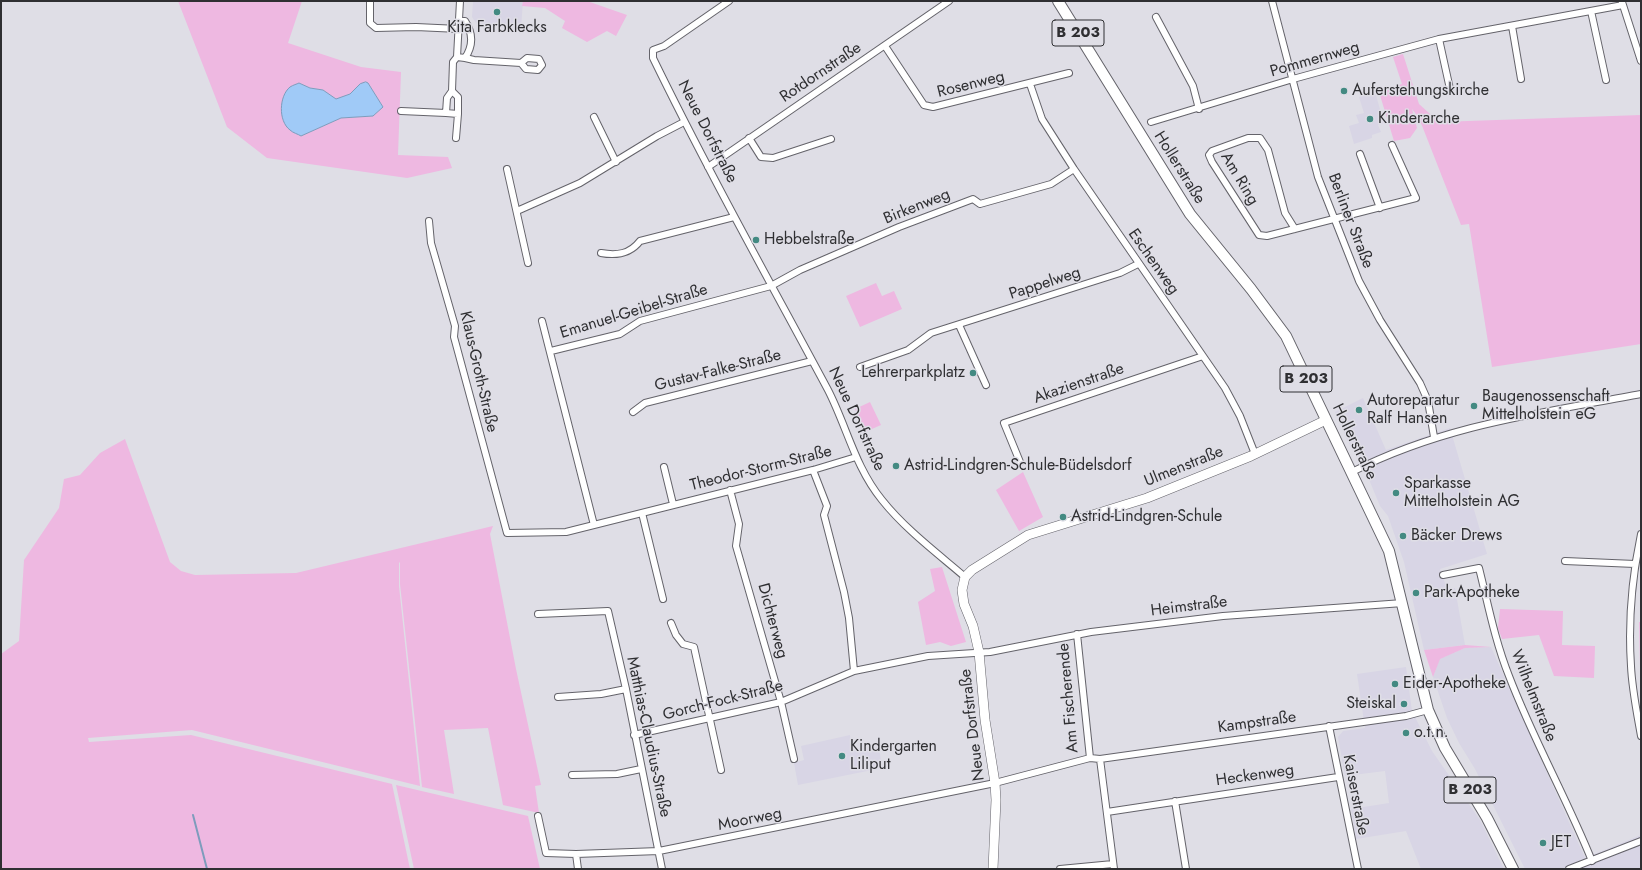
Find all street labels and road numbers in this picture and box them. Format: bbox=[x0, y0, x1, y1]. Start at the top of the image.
road number: B 203 bbox=[1052, 20, 1104, 46]
street label: Pommernweg bbox=[1268, 38, 1362, 82]
street label: Rotdornstraße bbox=[777, 39, 865, 107]
street label: Rosenweg bbox=[935, 67, 1007, 103]
street label: Neue Dorfstraße bbox=[673, 78, 741, 186]
street label: Hollerstraße bbox=[1149, 128, 1209, 208]
street label: Am Ring bbox=[1216, 149, 1262, 209]
street label: Berliner Straße bbox=[1323, 171, 1377, 271]
street label: Birkenweg bbox=[881, 185, 953, 229]
street label: Eschenweg bbox=[1123, 225, 1183, 299]
street label: Pappelweg bbox=[1007, 263, 1083, 305]
street label: Emanuel-Geibel-Straße bbox=[558, 280, 710, 344]
street label: Klaus-Groth-Straße bbox=[455, 310, 501, 434]
street label: Gustav-Falke-Straße bbox=[653, 346, 783, 396]
street label: Akazienstraße bbox=[1031, 360, 1127, 408]
street label: Neue Dorfstraße bbox=[824, 364, 888, 474]
road number: B 203 bbox=[1280, 366, 1332, 392]
street label: Hollerstraße bbox=[1327, 401, 1381, 483]
street label: Theodor-Storm-Straße bbox=[688, 442, 834, 496]
street label: Ulmenstraße bbox=[1142, 442, 1226, 492]
street label: Dichterweg bbox=[753, 581, 791, 661]
street label: Heimstraße bbox=[1150, 593, 1228, 621]
street label: Am Fischerende bbox=[1055, 642, 1083, 754]
street label: Wilhelmstraße bbox=[1506, 647, 1560, 745]
street label: Matthias-Claudius-Straße bbox=[622, 655, 674, 819]
street label: Neue Dorfstraße bbox=[957, 668, 989, 782]
street label: Gorch-Fock-Straße bbox=[661, 677, 785, 725]
street label: Kampstraße bbox=[1217, 708, 1297, 738]
street label: Kaiserstraße bbox=[1338, 753, 1372, 837]
street label: Heckenweg bbox=[1215, 761, 1295, 791]
road number: B 203 bbox=[1444, 777, 1496, 803]
street label: Moorweg bbox=[717, 804, 783, 836]

